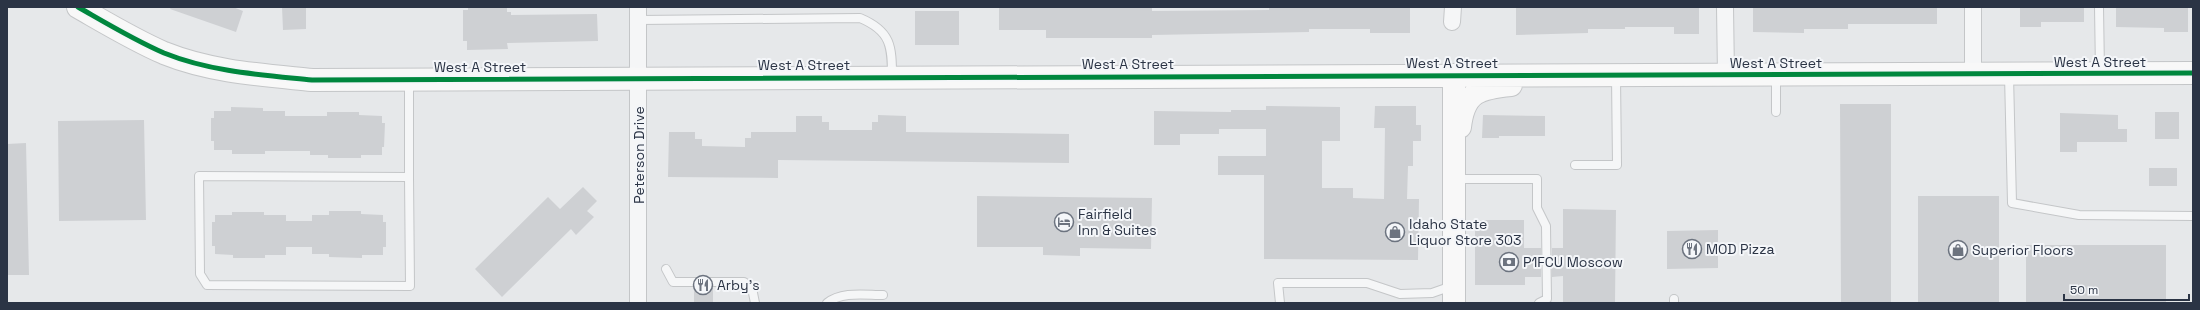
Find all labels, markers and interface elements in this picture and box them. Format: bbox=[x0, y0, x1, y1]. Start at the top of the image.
street label: West A Street bbox=[2054, 53, 2146, 71]
street label: West A Street bbox=[1406, 54, 1498, 72]
street label: West A Street bbox=[1730, 54, 1822, 72]
street label: West A Street bbox=[1082, 55, 1174, 73]
street label: West A Street bbox=[758, 56, 850, 74]
street label: West A Street bbox=[434, 58, 526, 76]
street label: Peterson Drive bbox=[630, 106, 648, 204]
place label: Fairfield Inn & Suites bbox=[1078, 205, 1157, 239]
hotel icon: Fairfield Inn & Suites bbox=[1053, 211, 1075, 233]
place label: Idaho State Liquor Store 303 bbox=[1409, 215, 1521, 249]
shop icon: Idaho State Liquor Store 303 bbox=[1384, 221, 1406, 243]
restaurant icon: MOD Pizza bbox=[1681, 238, 1703, 260]
shop icon: Superior Floors bbox=[1947, 239, 1969, 261]
place label: MOD Pizza bbox=[1706, 240, 1774, 258]
place label: Superior Floors bbox=[1972, 241, 2074, 259]
bank icon: P1FCU Moscow bbox=[1498, 251, 1520, 273]
place label: P1FCU Moscow bbox=[1523, 253, 1623, 271]
restaurant icon: Arby's bbox=[692, 274, 714, 296]
place label: Arby's bbox=[717, 276, 760, 294]
scale bar bbox=[2064, 276, 2189, 302]
text: 50 m bbox=[2070, 282, 2098, 298]

